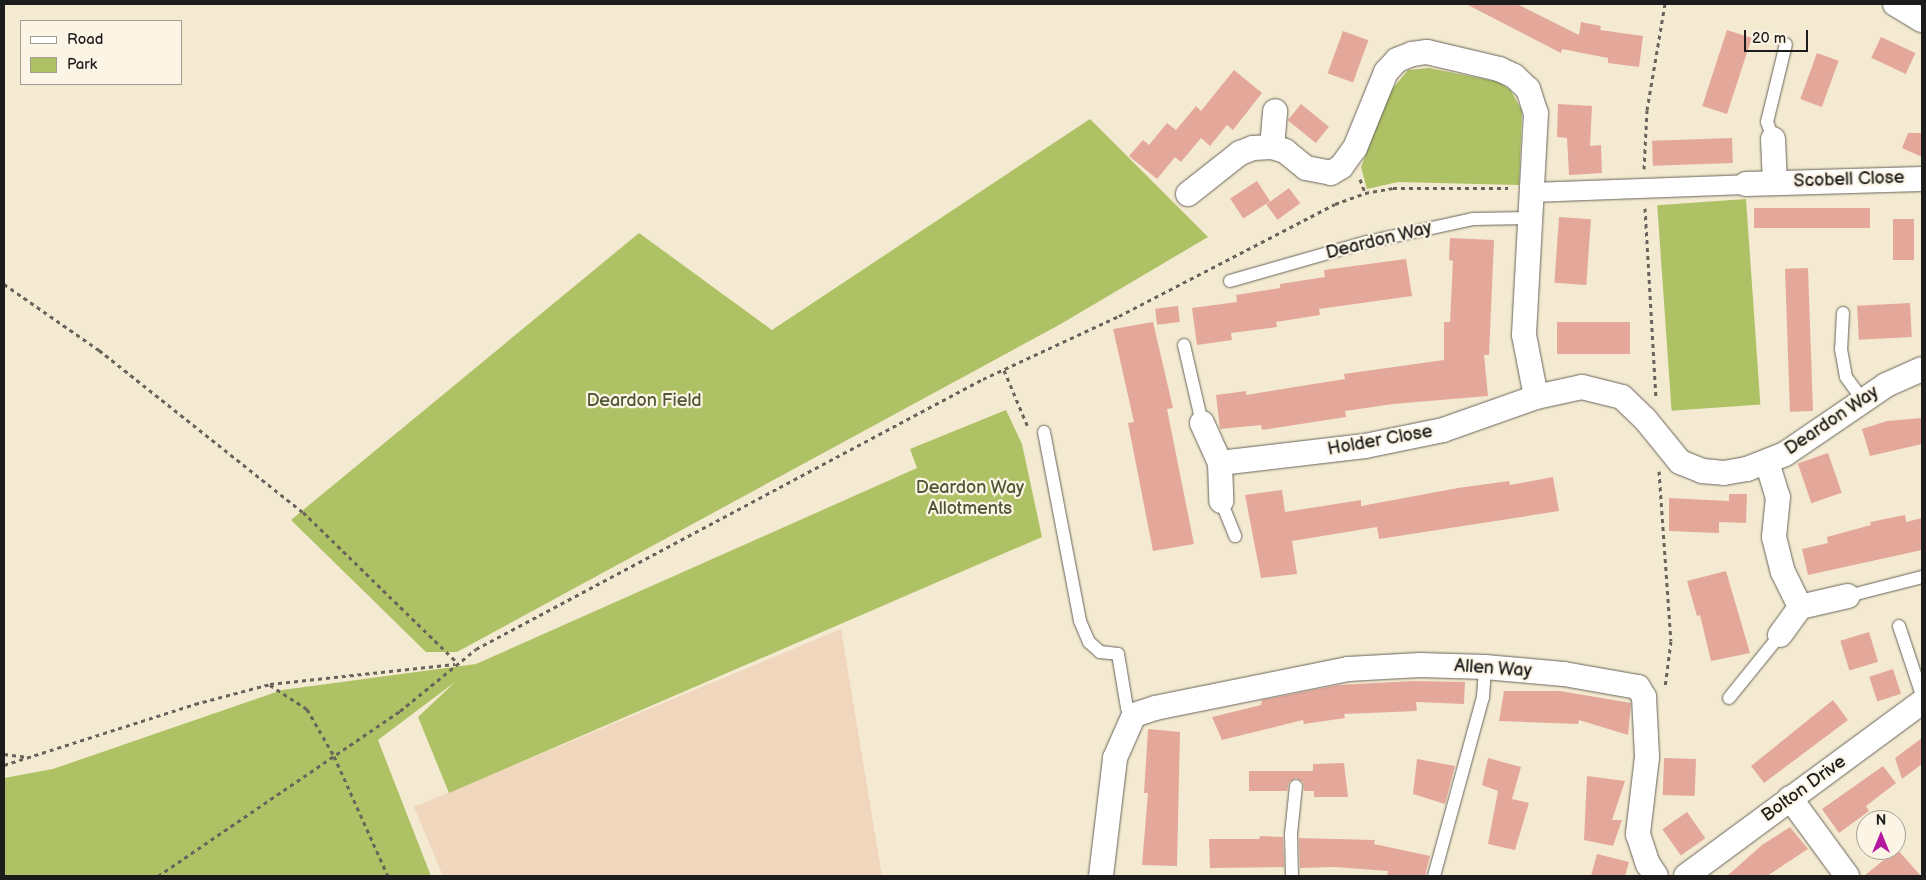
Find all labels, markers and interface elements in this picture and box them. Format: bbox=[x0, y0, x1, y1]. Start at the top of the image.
legend bbox=[20, 20, 182, 85]
scale bar bbox=[1746, 20, 1810, 52]
text: 20 m bbox=[1752, 29, 1786, 48]
text: Road bbox=[67, 30, 103, 49]
text: Park bbox=[67, 55, 97, 74]
street label: Scobell Close bbox=[1793, 167, 1905, 193]
street label: Deardon Way bbox=[1323, 217, 1435, 265]
street label: Deardon Way bbox=[1781, 382, 1883, 460]
park label: Deardon Field bbox=[586, 390, 702, 412]
street label: Holder Close bbox=[1326, 421, 1434, 461]
park label: Deardon Way Allotments bbox=[915, 478, 1025, 520]
street label: Allen Way bbox=[1453, 655, 1533, 683]
street label: Bolton Drive bbox=[1758, 751, 1850, 827]
north arrow bbox=[1856, 810, 1906, 860]
text: N bbox=[1876, 812, 1886, 829]

